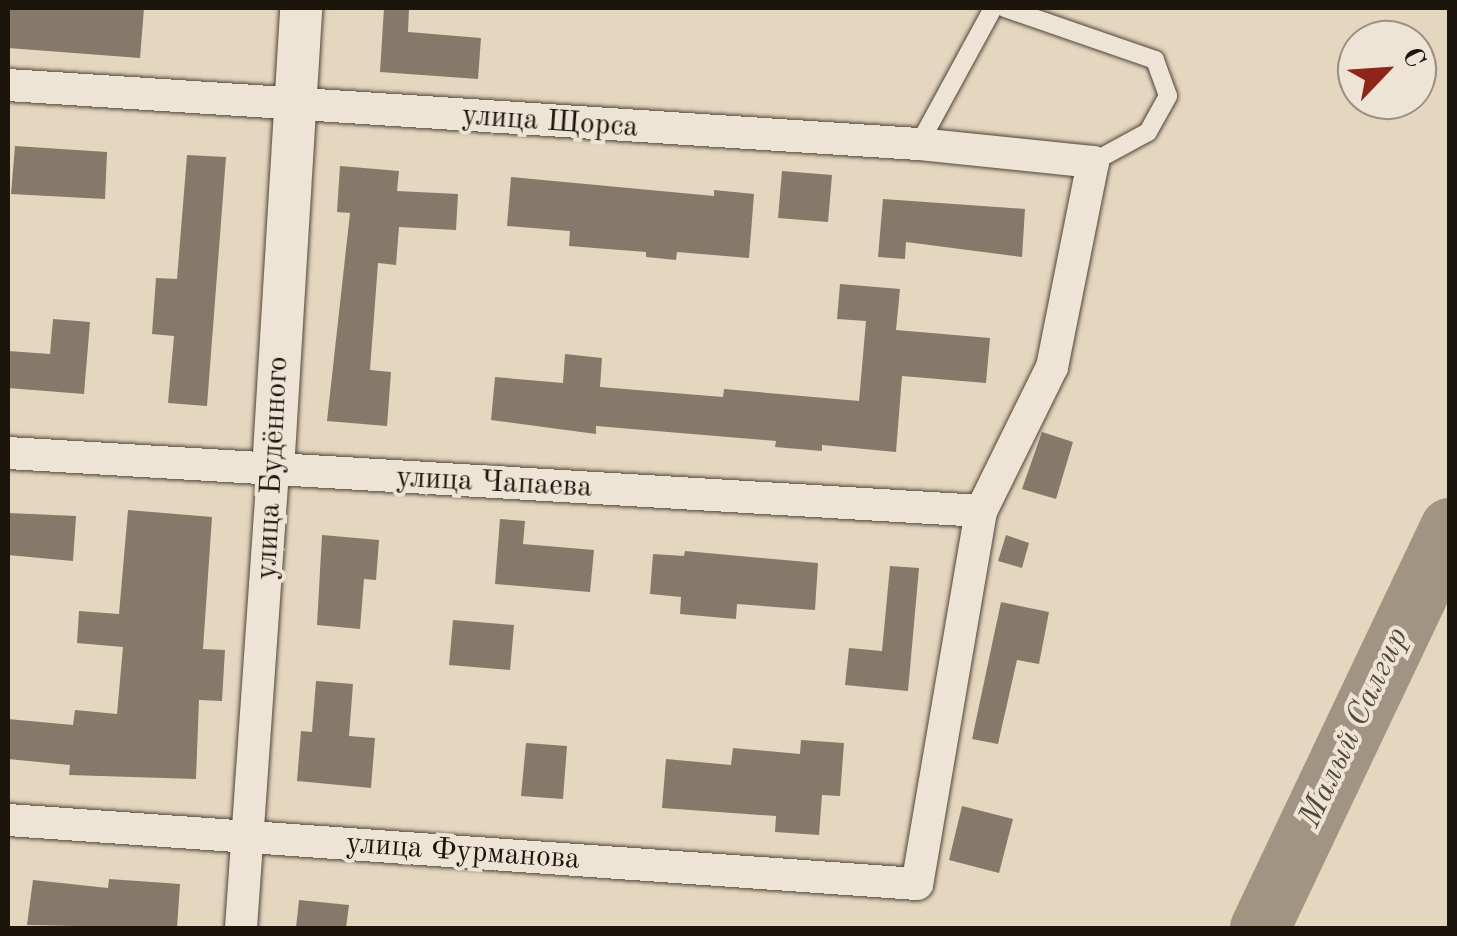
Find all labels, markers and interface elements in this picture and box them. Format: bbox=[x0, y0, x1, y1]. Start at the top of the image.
north arrow bbox=[1337, 20, 1437, 120]
text: С bbox=[1396, 44, 1429, 72]
street label: улица Щорса bbox=[461, 98, 639, 146]
street label: улица Будённого bbox=[249, 355, 297, 581]
street label: улица Чапаева bbox=[395, 460, 593, 506]
water label: Малый Салгир bbox=[1292, 622, 1418, 834]
street label: улица Фурманова bbox=[345, 826, 581, 878]

